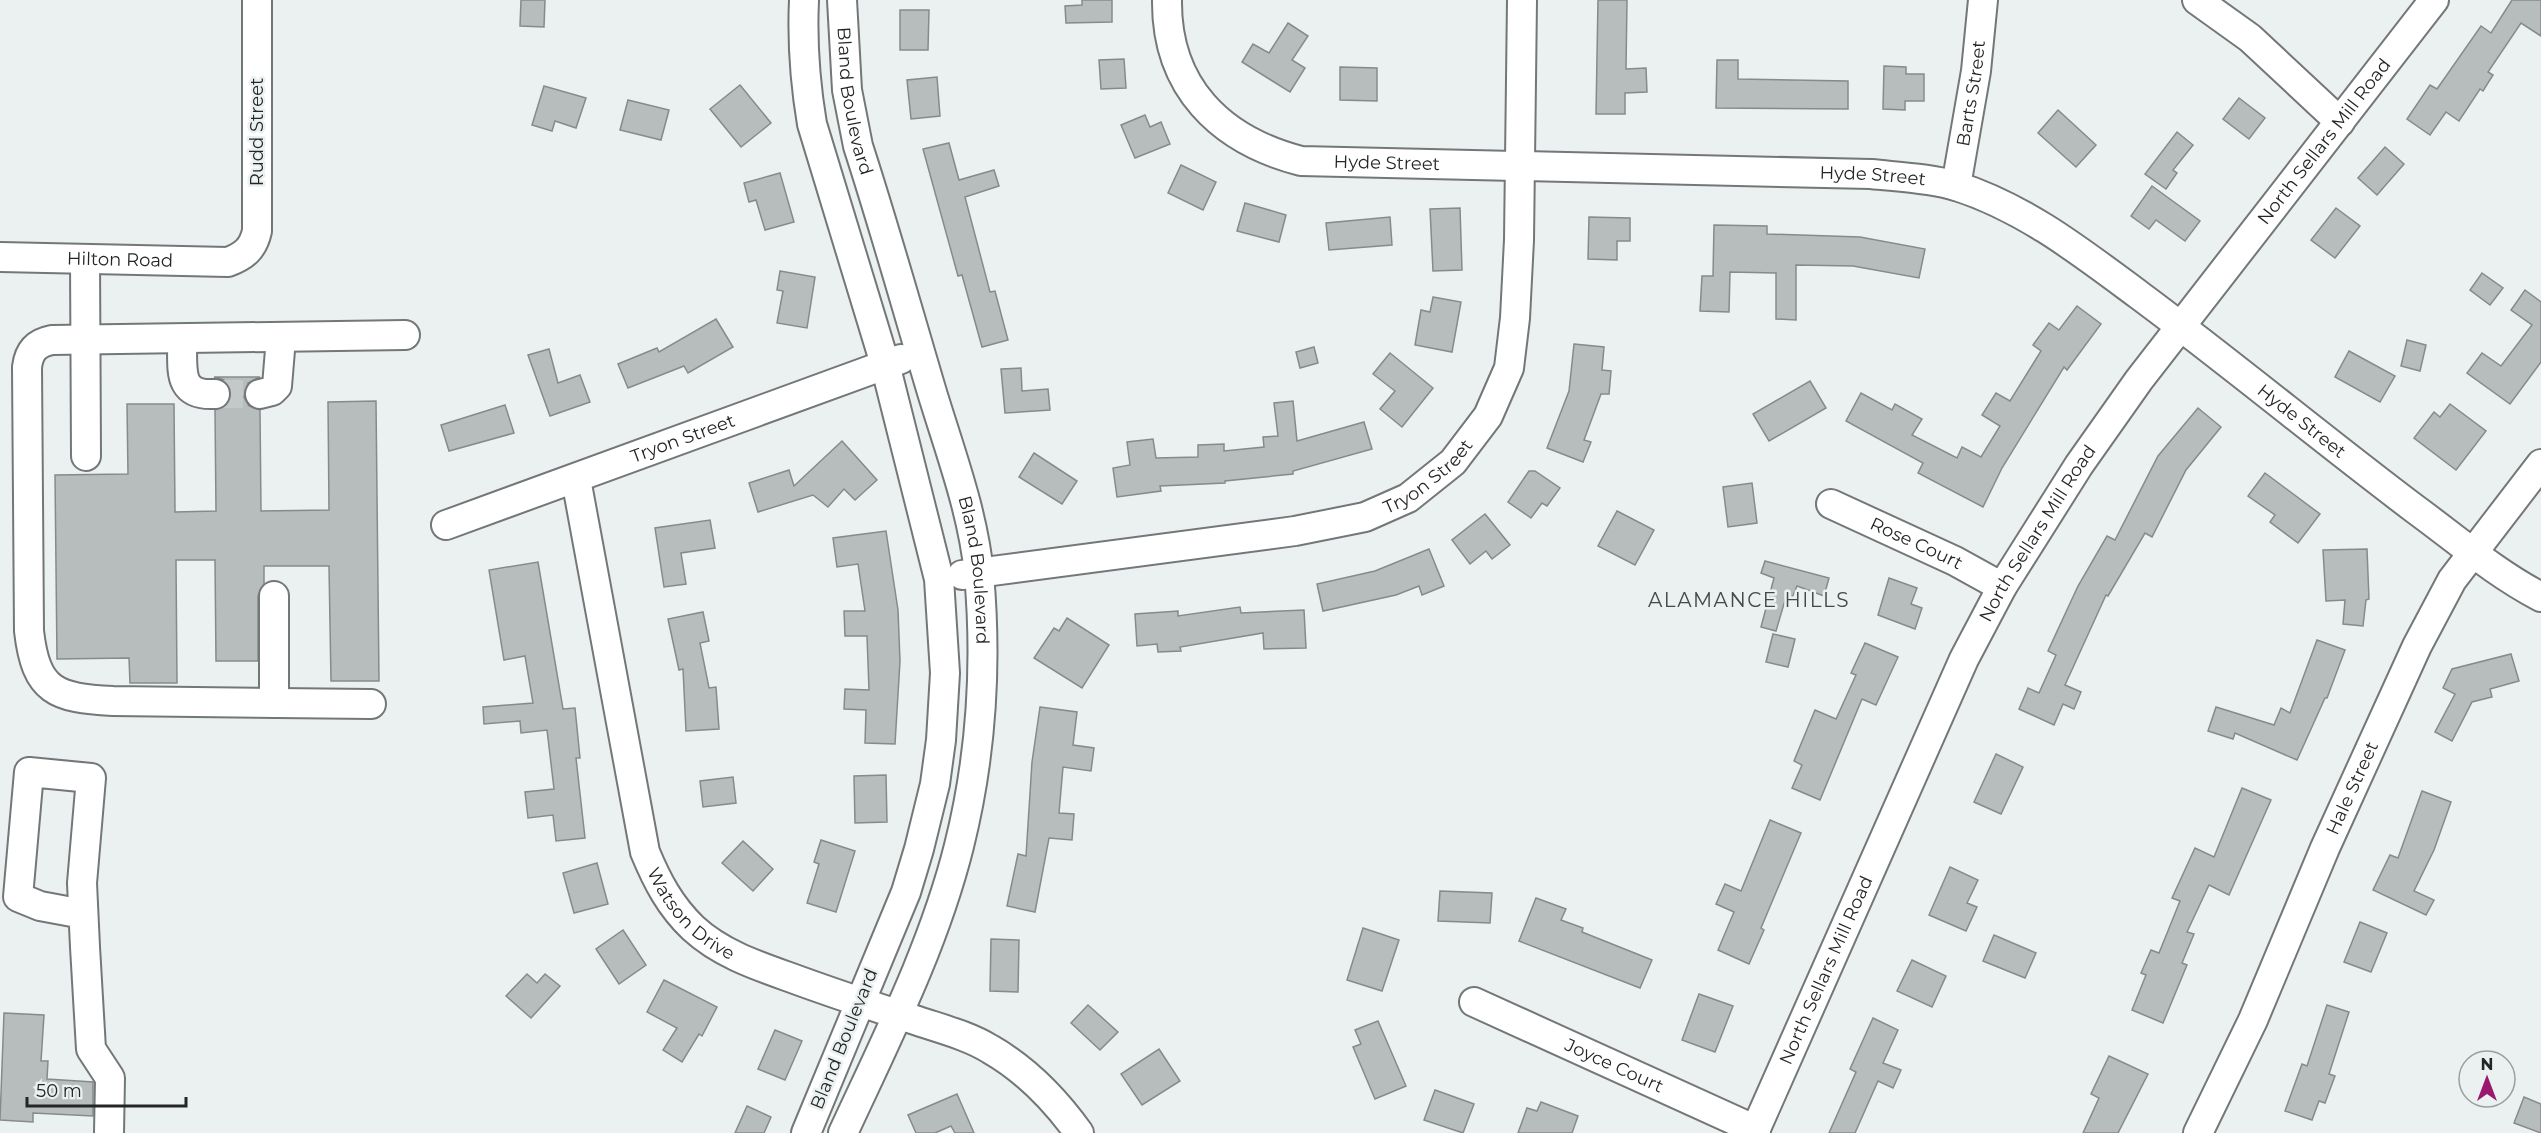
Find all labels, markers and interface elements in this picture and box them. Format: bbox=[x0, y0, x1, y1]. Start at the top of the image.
street label: Bland Boulevard bbox=[833, 26, 878, 178]
street label: Barts Street bbox=[1952, 39, 1990, 148]
street label: North Sellars Mill Road bbox=[2253, 54, 2395, 229]
street label: Rudd Street bbox=[246, 78, 268, 186]
street label: Hyde Street bbox=[1333, 151, 1440, 175]
street label: Hyde Street bbox=[1819, 162, 1927, 191]
street label: Hilton Road bbox=[67, 247, 173, 272]
street label: Hyde Street bbox=[2253, 379, 2350, 463]
street label: Tryon Street bbox=[628, 410, 738, 468]
street label: Tryon Street bbox=[1380, 435, 1477, 519]
street label: North Sellars Mill Road bbox=[1975, 441, 2101, 626]
street label: Bland Boulevard bbox=[953, 493, 993, 645]
street label: Rose Court bbox=[1867, 513, 1967, 574]
district label: ALAMANCE HILLS bbox=[1648, 588, 1850, 612]
street label: Hale Street bbox=[2322, 738, 2383, 838]
street label: Watson Drive bbox=[642, 864, 739, 965]
street label: North Sellars Mill Road bbox=[1775, 872, 1878, 1068]
street label: Bland Boulevard bbox=[806, 965, 882, 1113]
street label: Joyce Court bbox=[1561, 1033, 1667, 1098]
north arrow bbox=[2457, 1049, 2517, 1109]
text: N bbox=[2481, 1055, 2493, 1074]
scale bar bbox=[27, 1070, 186, 1108]
text: 50 m bbox=[36, 1080, 82, 1102]

